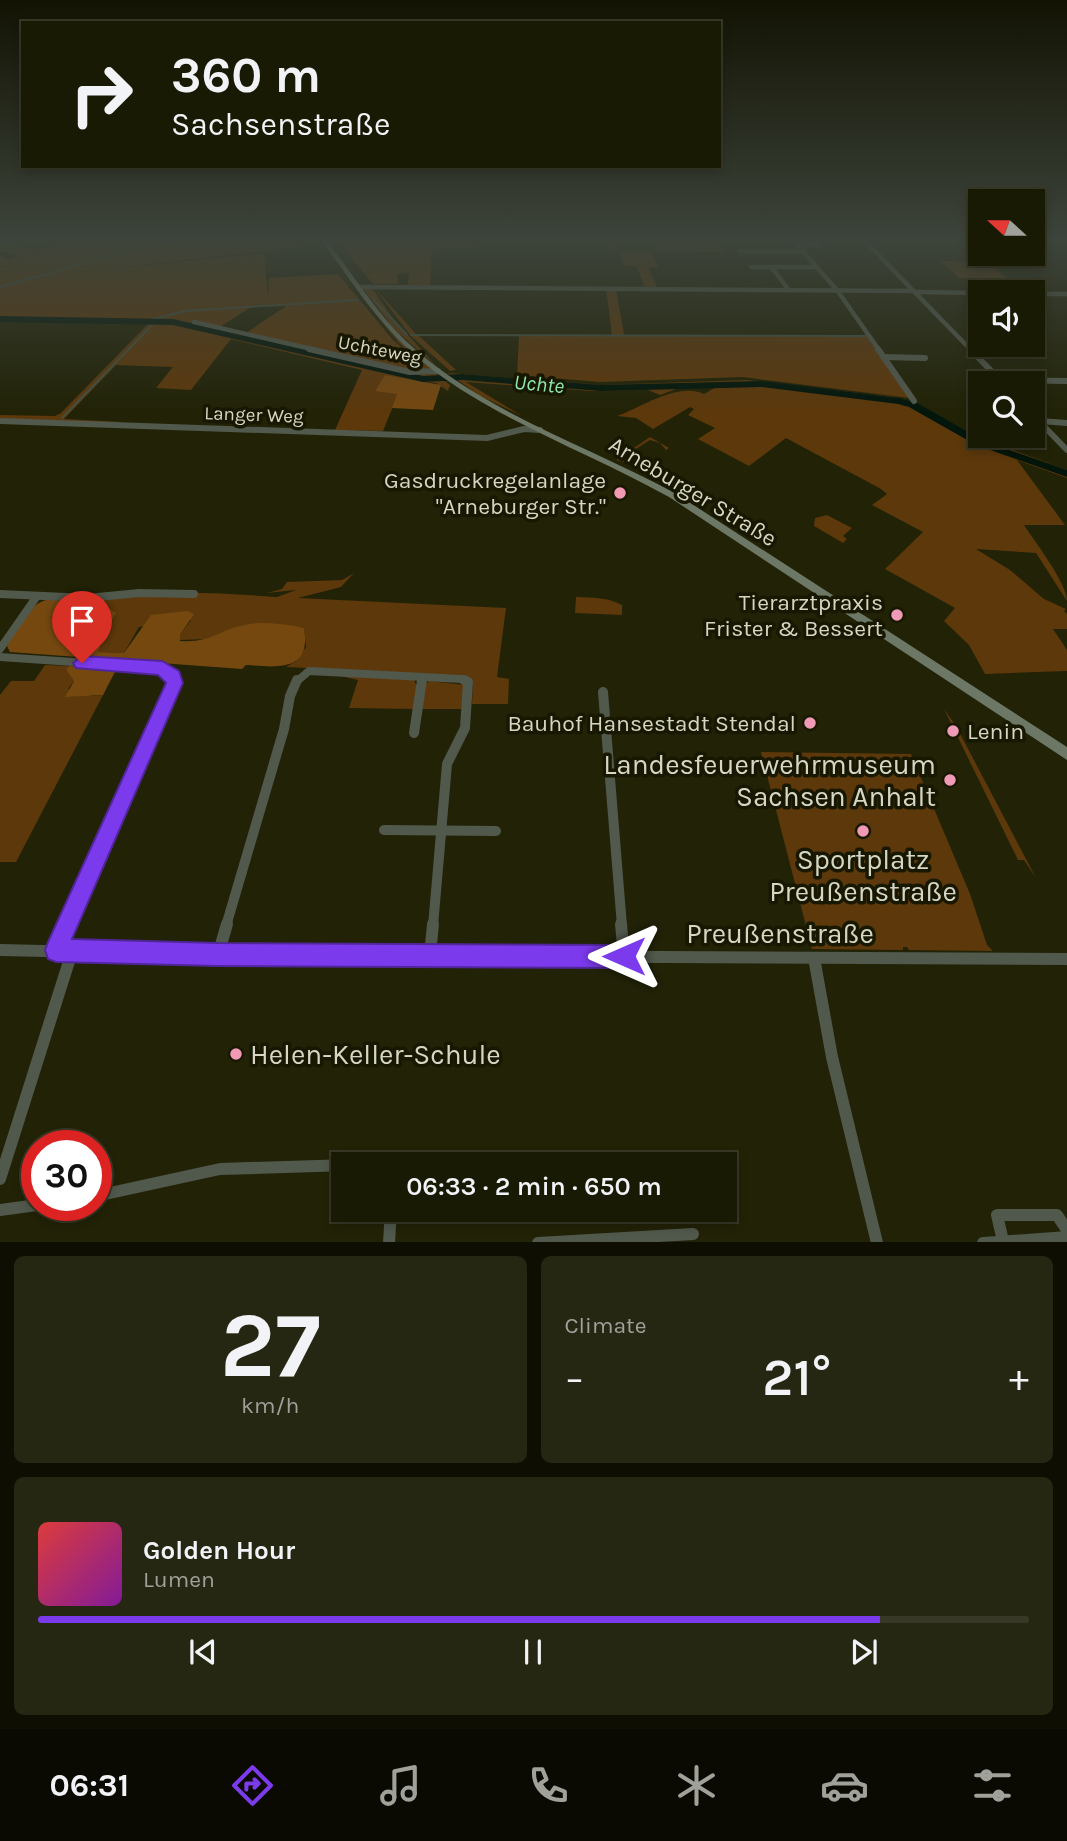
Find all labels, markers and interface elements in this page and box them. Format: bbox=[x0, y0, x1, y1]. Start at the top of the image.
text: 360 m bbox=[171, 47, 321, 104]
icon: right bbox=[56, 49, 147, 140]
text: Sachsenstraße bbox=[171, 106, 390, 143]
north arrow bbox=[968, 189, 1045, 266]
map controls bbox=[968, 189, 1045, 448]
button: sound bbox=[968, 280, 1045, 357]
street label: Uchteweg bbox=[336, 331, 424, 369]
water label: Uchte bbox=[513, 370, 565, 398]
button: search bbox=[968, 371, 1045, 448]
street label: Langer Weg bbox=[204, 402, 304, 428]
street label: Arneburger Straße bbox=[604, 431, 781, 552]
place label: Gasdruckregelanlage "Arneburger Str." bbox=[384, 467, 606, 520]
marker: Gasdruckregelanlage "Arneburger Str." bbox=[612, 485, 628, 501]
place label: Tierarztpraxis Frister & Bessert bbox=[704, 589, 883, 642]
pin bbox=[52, 591, 112, 663]
icon: arrive bbox=[63, 602, 101, 640]
marker: Tierarztpraxis Frister & Bessert bbox=[889, 607, 905, 623]
place label: Bauhof Hansestadt Stendal bbox=[507, 710, 796, 737]
marker: Bauhof Hansestadt Stendal bbox=[802, 715, 818, 731]
place label: Lenin bbox=[967, 718, 1024, 745]
marker: Lenin bbox=[945, 723, 961, 739]
place label: Landesfeuerwehrmuseum Sachsen Anhalt bbox=[603, 748, 936, 813]
marker: Landesfeuerwehrmuseum Sachsen Anhalt bbox=[942, 772, 958, 788]
marker: Sportplatz Preußenstraße bbox=[855, 823, 871, 839]
place label: Sportplatz Preußenstraße bbox=[769, 843, 957, 908]
street label: Preußenstraße bbox=[686, 917, 874, 950]
position arrow bbox=[587, 919, 661, 993]
place label: Helen-Keller-Schule bbox=[250, 1038, 501, 1071]
marker: Helen-Keller-Schule bbox=[228, 1046, 244, 1062]
speed limit sign: 30 bbox=[21, 1130, 112, 1221]
text: 06:33 · 2 min · 650 m bbox=[406, 1171, 662, 1202]
text: 27 bbox=[220, 1293, 320, 1399]
text: Climate bbox=[565, 1312, 647, 1339]
text: 21° bbox=[762, 1347, 831, 1408]
text: − bbox=[565, 1356, 584, 1401]
text: + bbox=[1009, 1356, 1029, 1401]
text: km/h bbox=[241, 1392, 299, 1419]
text: Golden Hour bbox=[143, 1535, 295, 1566]
text: Lumen bbox=[143, 1566, 215, 1593]
icon: previous bbox=[184, 1633, 222, 1671]
icon: pause bbox=[514, 1633, 552, 1671]
icon: next bbox=[845, 1633, 883, 1671]
icon: directions bbox=[228, 1761, 277, 1810]
icon: music bbox=[376, 1761, 425, 1810]
icon: phone bbox=[524, 1761, 573, 1810]
icon: climate bbox=[672, 1761, 721, 1810]
icon: car bbox=[820, 1761, 869, 1810]
icon: filters bbox=[968, 1761, 1017, 1810]
text: 06:31 bbox=[50, 1767, 129, 1804]

